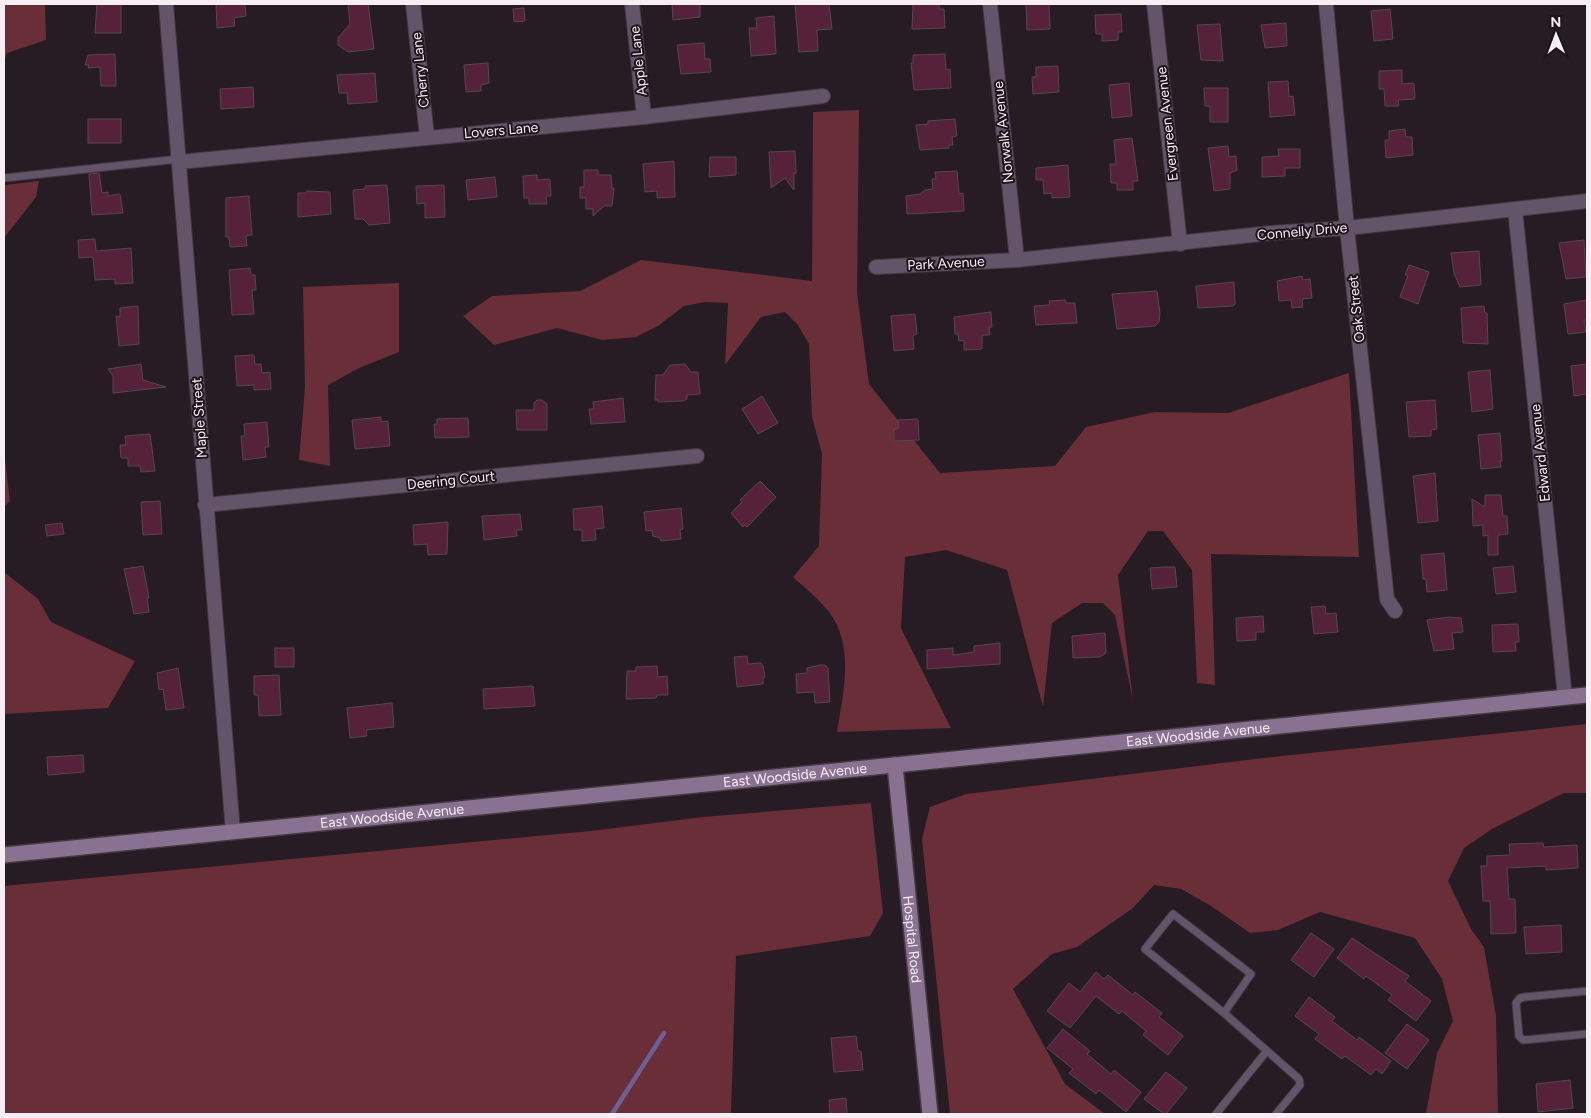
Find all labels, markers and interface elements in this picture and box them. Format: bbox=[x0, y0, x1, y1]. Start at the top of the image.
north arrow bbox=[1531, 10, 1581, 60]
text: N bbox=[1550, 14, 1561, 31]
street label: Apple Lane bbox=[626, 25, 651, 97]
street label: Cherry Lane bbox=[408, 31, 433, 108]
street label: Evergreen Avenue bbox=[1153, 66, 1182, 182]
street label: Norwalk Avenue bbox=[990, 80, 1017, 184]
street label: Lovers Lane bbox=[463, 119, 539, 142]
street label: Connelly Drive bbox=[1256, 219, 1348, 244]
street label: Park Avenue bbox=[907, 253, 985, 274]
street label: Oak Street bbox=[1345, 275, 1368, 343]
street label: Maple Street bbox=[188, 377, 211, 459]
street label: Edward Avenue bbox=[1527, 403, 1554, 503]
street label: Deering Court bbox=[406, 467, 496, 494]
street label: East Woodside Avenue bbox=[1125, 719, 1271, 751]
street label: East Woodside Avenue bbox=[722, 760, 868, 791]
street label: East Woodside Avenue bbox=[319, 801, 465, 832]
street label: Hospital Road bbox=[899, 895, 925, 984]

